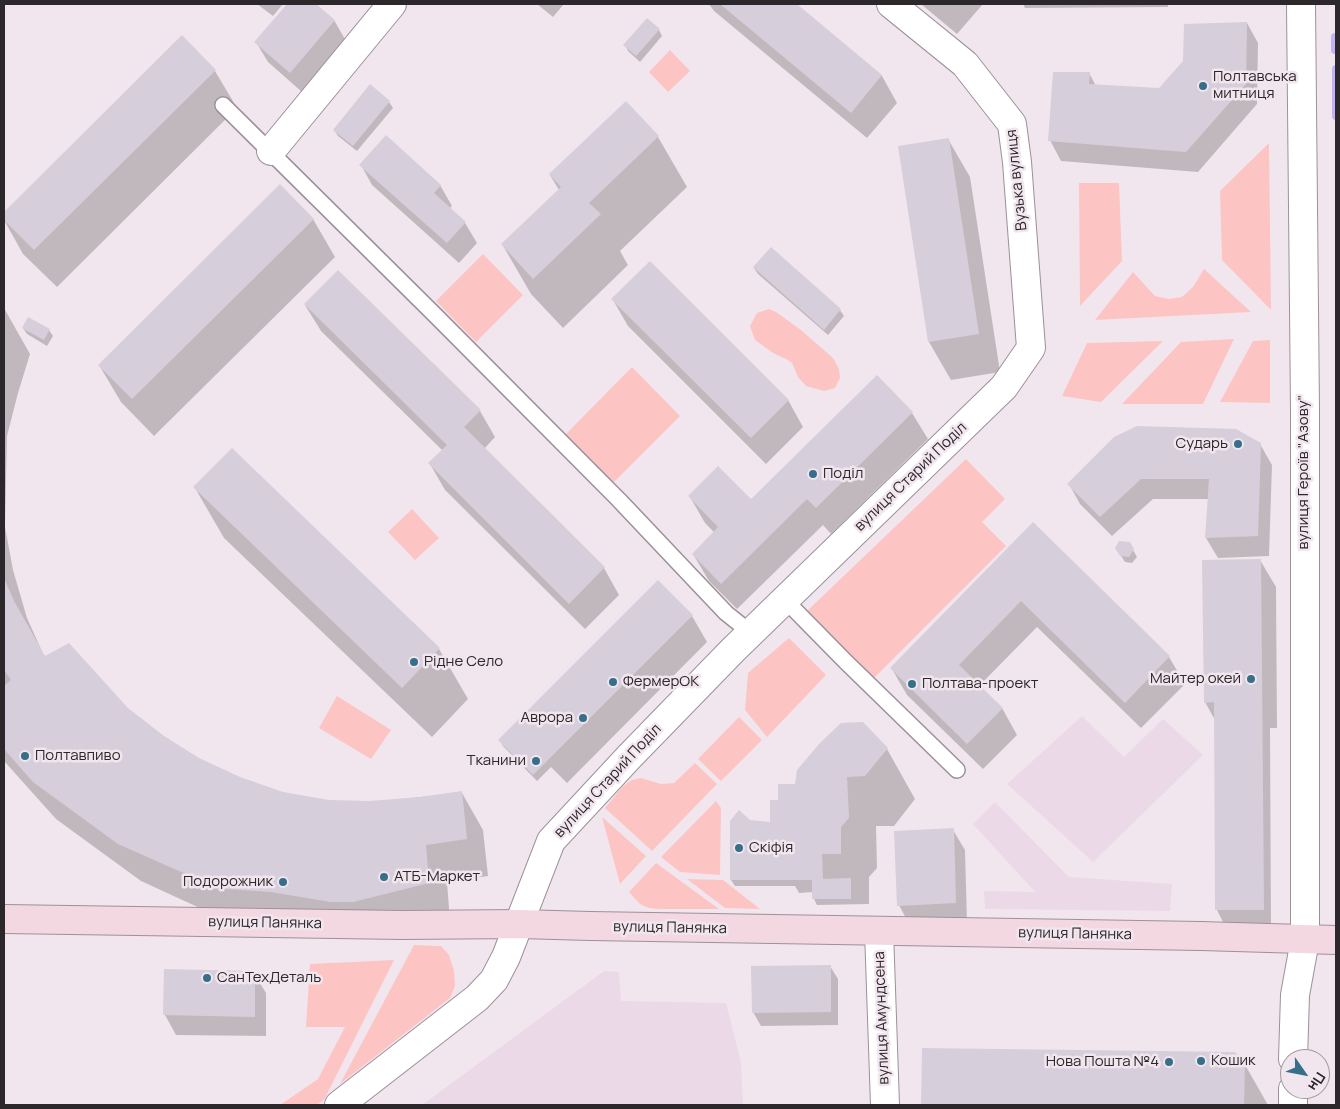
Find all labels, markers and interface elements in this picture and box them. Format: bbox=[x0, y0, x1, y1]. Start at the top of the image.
place label: Полтавська митниця bbox=[1213, 68, 1297, 103]
marker: Полтавська митниця bbox=[1197, 80, 1209, 92]
street label: Вузька вулиця bbox=[1003, 128, 1031, 232]
street label: вулиця Героїв "Азову" bbox=[1295, 395, 1313, 549]
street label: вулиця Старий Поділ bbox=[851, 419, 971, 535]
place label: Сударь bbox=[1175, 435, 1228, 453]
marker: Сударь bbox=[1232, 438, 1244, 450]
place label: Поділ bbox=[823, 465, 863, 483]
marker: Поділ bbox=[807, 468, 819, 480]
place label: Рідне Село bbox=[424, 653, 503, 671]
marker: Рідне Село bbox=[408, 656, 420, 668]
place label: Майтер окей bbox=[1150, 670, 1241, 688]
place label: ФермерОК bbox=[623, 673, 699, 691]
marker: Майтер окей bbox=[1245, 673, 1257, 685]
place label: Полтава-проект bbox=[922, 675, 1038, 693]
marker: ФермерОК bbox=[607, 676, 619, 688]
marker: Полтава-проект bbox=[906, 678, 918, 690]
place label: Аврора bbox=[521, 709, 573, 727]
marker: Аврора bbox=[577, 712, 589, 724]
street label: вулиця Старий Поділ bbox=[551, 720, 665, 842]
place label: Полтавпиво bbox=[35, 747, 121, 765]
marker: Полтавпиво bbox=[19, 750, 31, 762]
place label: Тканини bbox=[466, 752, 526, 770]
marker: Тканини bbox=[530, 755, 542, 767]
place label: Скіфія bbox=[749, 839, 793, 857]
marker: Скіфія bbox=[733, 842, 745, 854]
place label: АТБ-Маркет bbox=[394, 868, 480, 886]
marker: АТБ-Маркет bbox=[378, 871, 390, 883]
place label: Подорожник bbox=[183, 873, 273, 891]
marker: Подорожник bbox=[277, 876, 289, 888]
street label: вулиця Панянка bbox=[208, 913, 322, 933]
street label: вулиця Панянка bbox=[613, 918, 727, 938]
street label: вулиця Панянка bbox=[1018, 924, 1132, 944]
street label: вулиця Амундсена bbox=[871, 951, 893, 1085]
place label: СанТехДеталь bbox=[217, 969, 321, 987]
marker: СанТехДеталь bbox=[201, 972, 213, 984]
north arrow bbox=[1280, 1049, 1330, 1099]
place label: Кошик bbox=[1211, 1052, 1256, 1070]
place label: Нова Пошта №4 bbox=[1046, 1053, 1159, 1071]
marker: Кошик bbox=[1195, 1055, 1207, 1067]
marker: Нова Пошта №4 bbox=[1163, 1056, 1175, 1068]
text: Пн bbox=[1304, 1069, 1330, 1095]

